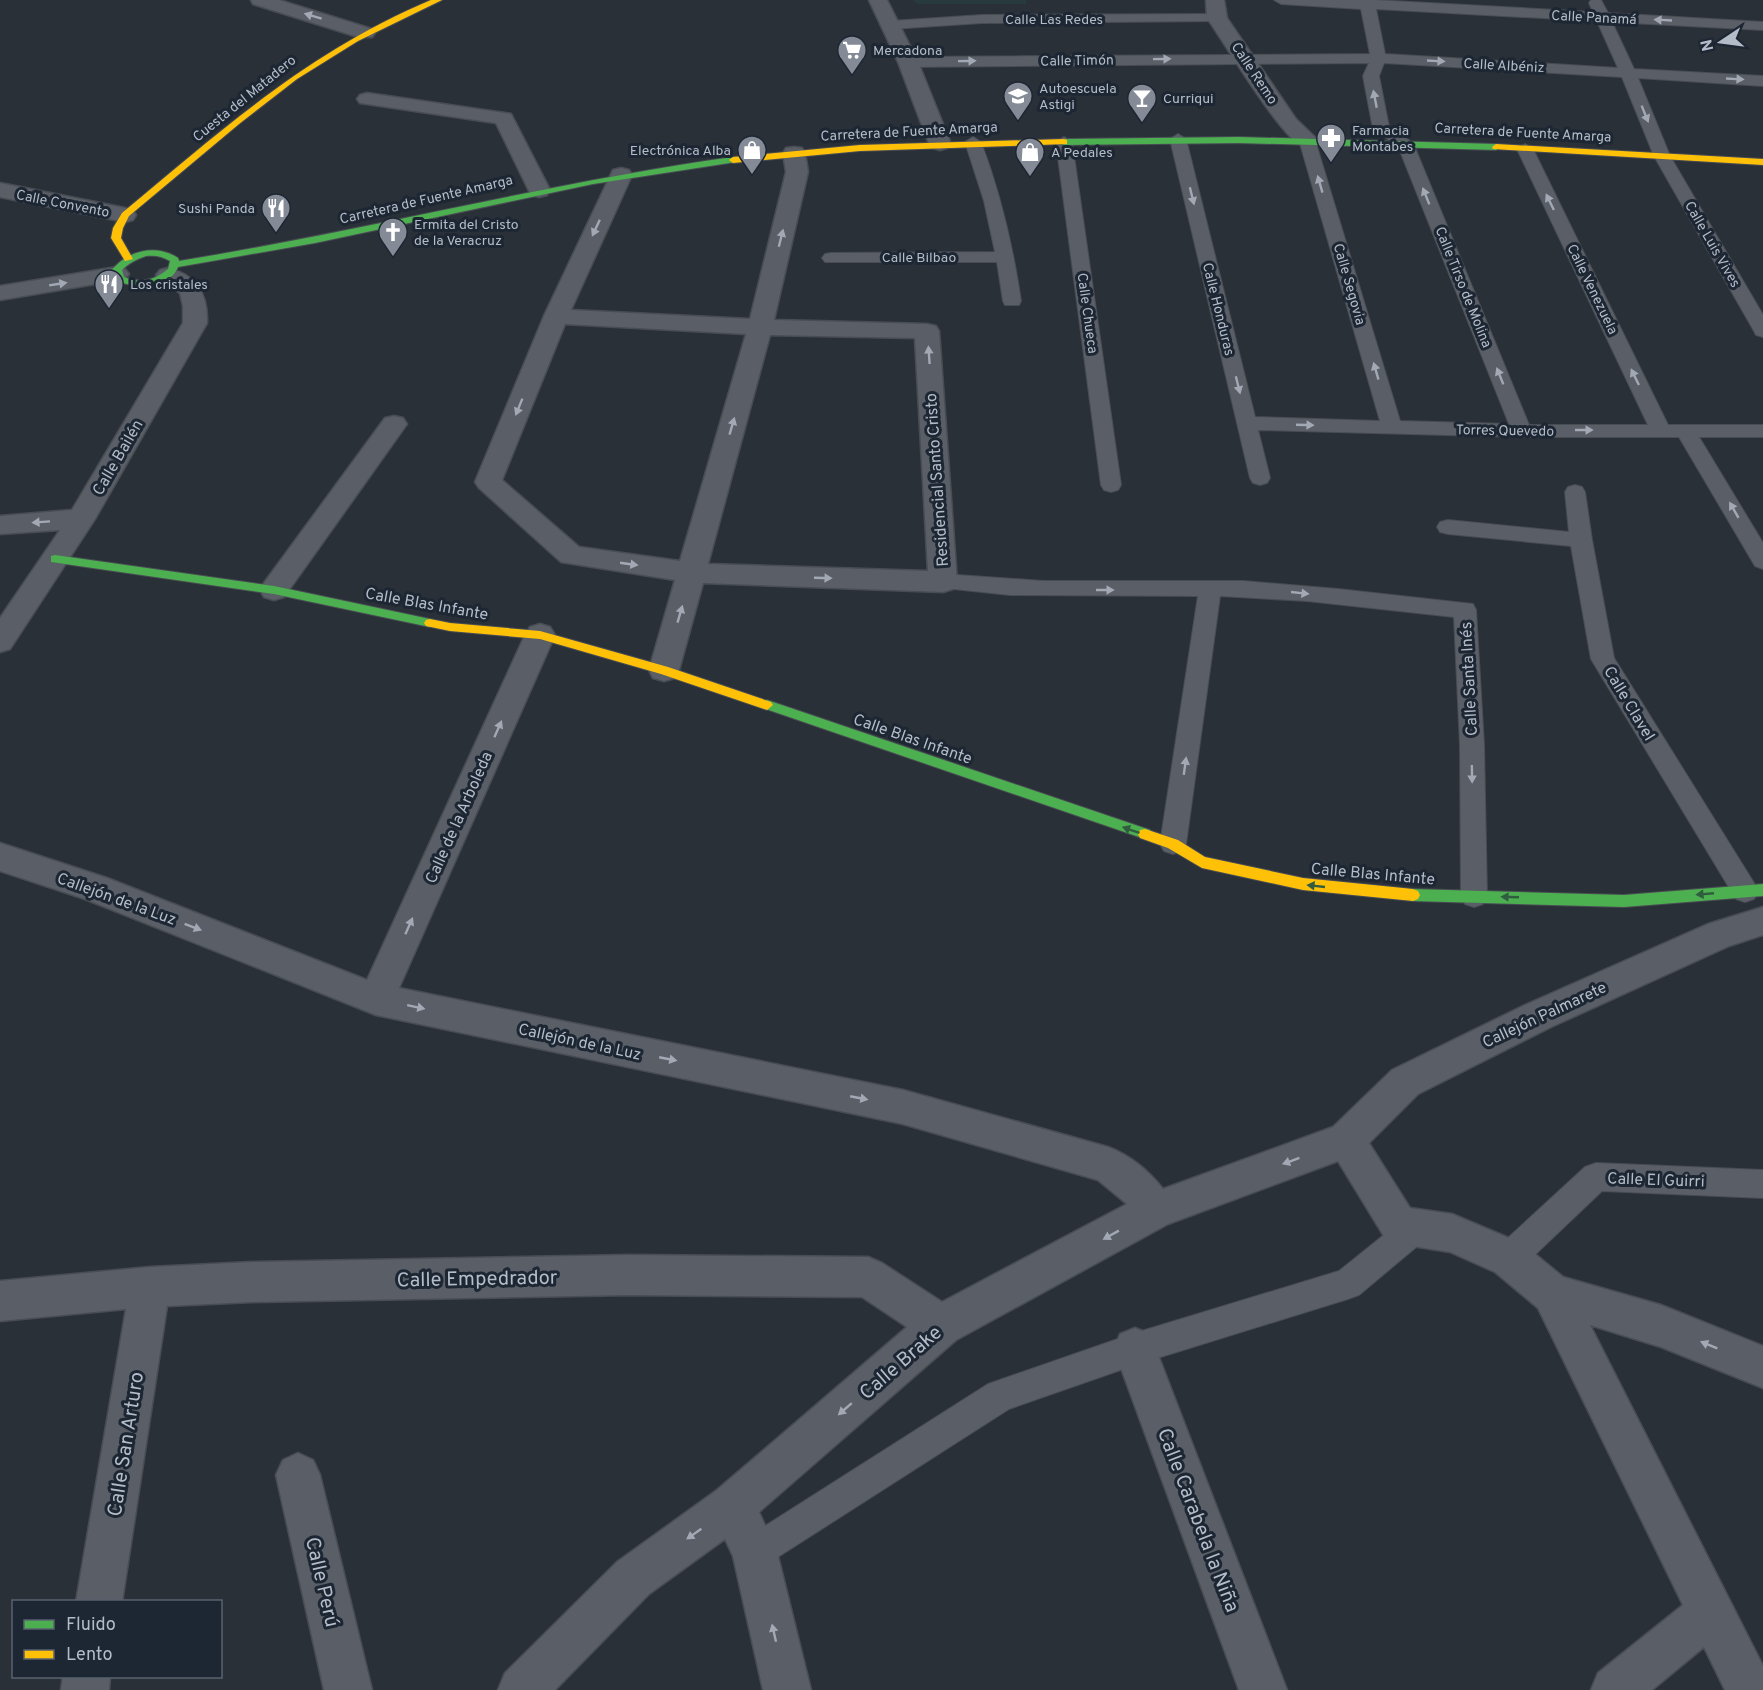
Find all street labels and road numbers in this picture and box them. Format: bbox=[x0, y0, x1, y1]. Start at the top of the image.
street label: Calle Panamá bbox=[1551, 8, 1637, 29]
street label: Calle Las Redes bbox=[1005, 12, 1103, 29]
street label: Calle Remo bbox=[1227, 40, 1281, 108]
street label: Cuesta del Matadero bbox=[190, 52, 300, 146]
street label: Calle Timón bbox=[1040, 52, 1114, 71]
street label: Calle Albéniz bbox=[1463, 56, 1545, 77]
street label: Carretera de Fuente Amarga bbox=[820, 119, 998, 146]
street label: Carretera de Fuente Amarga bbox=[1434, 120, 1612, 147]
street label: Carretera de Fuente Amarga bbox=[338, 172, 515, 229]
street label: Calle Convento bbox=[15, 187, 111, 222]
street label: Calle Luis Vives bbox=[1680, 199, 1743, 291]
street label: Calle Tirso de Molina bbox=[1431, 225, 1495, 351]
street label: Calle Segovia bbox=[1329, 242, 1368, 327]
street label: Calle Venezuela bbox=[1562, 242, 1621, 338]
street label: Calle Bilbao bbox=[882, 250, 956, 267]
street label: Calle Honduras bbox=[1198, 261, 1237, 358]
street label: Calle Chueca bbox=[1072, 272, 1101, 355]
street label: Residencial Santo Cristo bbox=[922, 392, 954, 567]
street label: Calle Bailén bbox=[89, 416, 149, 500]
street label: Torres Quevedo bbox=[1456, 422, 1554, 441]
street label: Calle Blas Infante bbox=[364, 584, 490, 626]
street label: Calle Santa Inés bbox=[1457, 621, 1483, 737]
street label: Calle Clavel bbox=[1598, 663, 1658, 745]
street label: Calle Blas Infante bbox=[850, 710, 975, 770]
street label: Calle de la Arboleda bbox=[422, 749, 498, 887]
street label: Calle Blas Infante bbox=[1310, 860, 1436, 890]
street label: Callejón de la Luz bbox=[54, 869, 179, 931]
street label: Callejón Palmarete bbox=[1479, 978, 1610, 1053]
street label: Callejón de la Luz bbox=[516, 1020, 643, 1066]
street label: Calle El Guirri bbox=[1607, 1169, 1705, 1193]
street label: Calle Empedrador bbox=[396, 1266, 558, 1294]
street label: Calle Brake bbox=[855, 1320, 948, 1407]
street label: Calle San Arturo bbox=[103, 1370, 151, 1518]
street label: Calle Carabela la Niña bbox=[1150, 1425, 1244, 1617]
street label: Calle Perú bbox=[298, 1535, 344, 1630]

